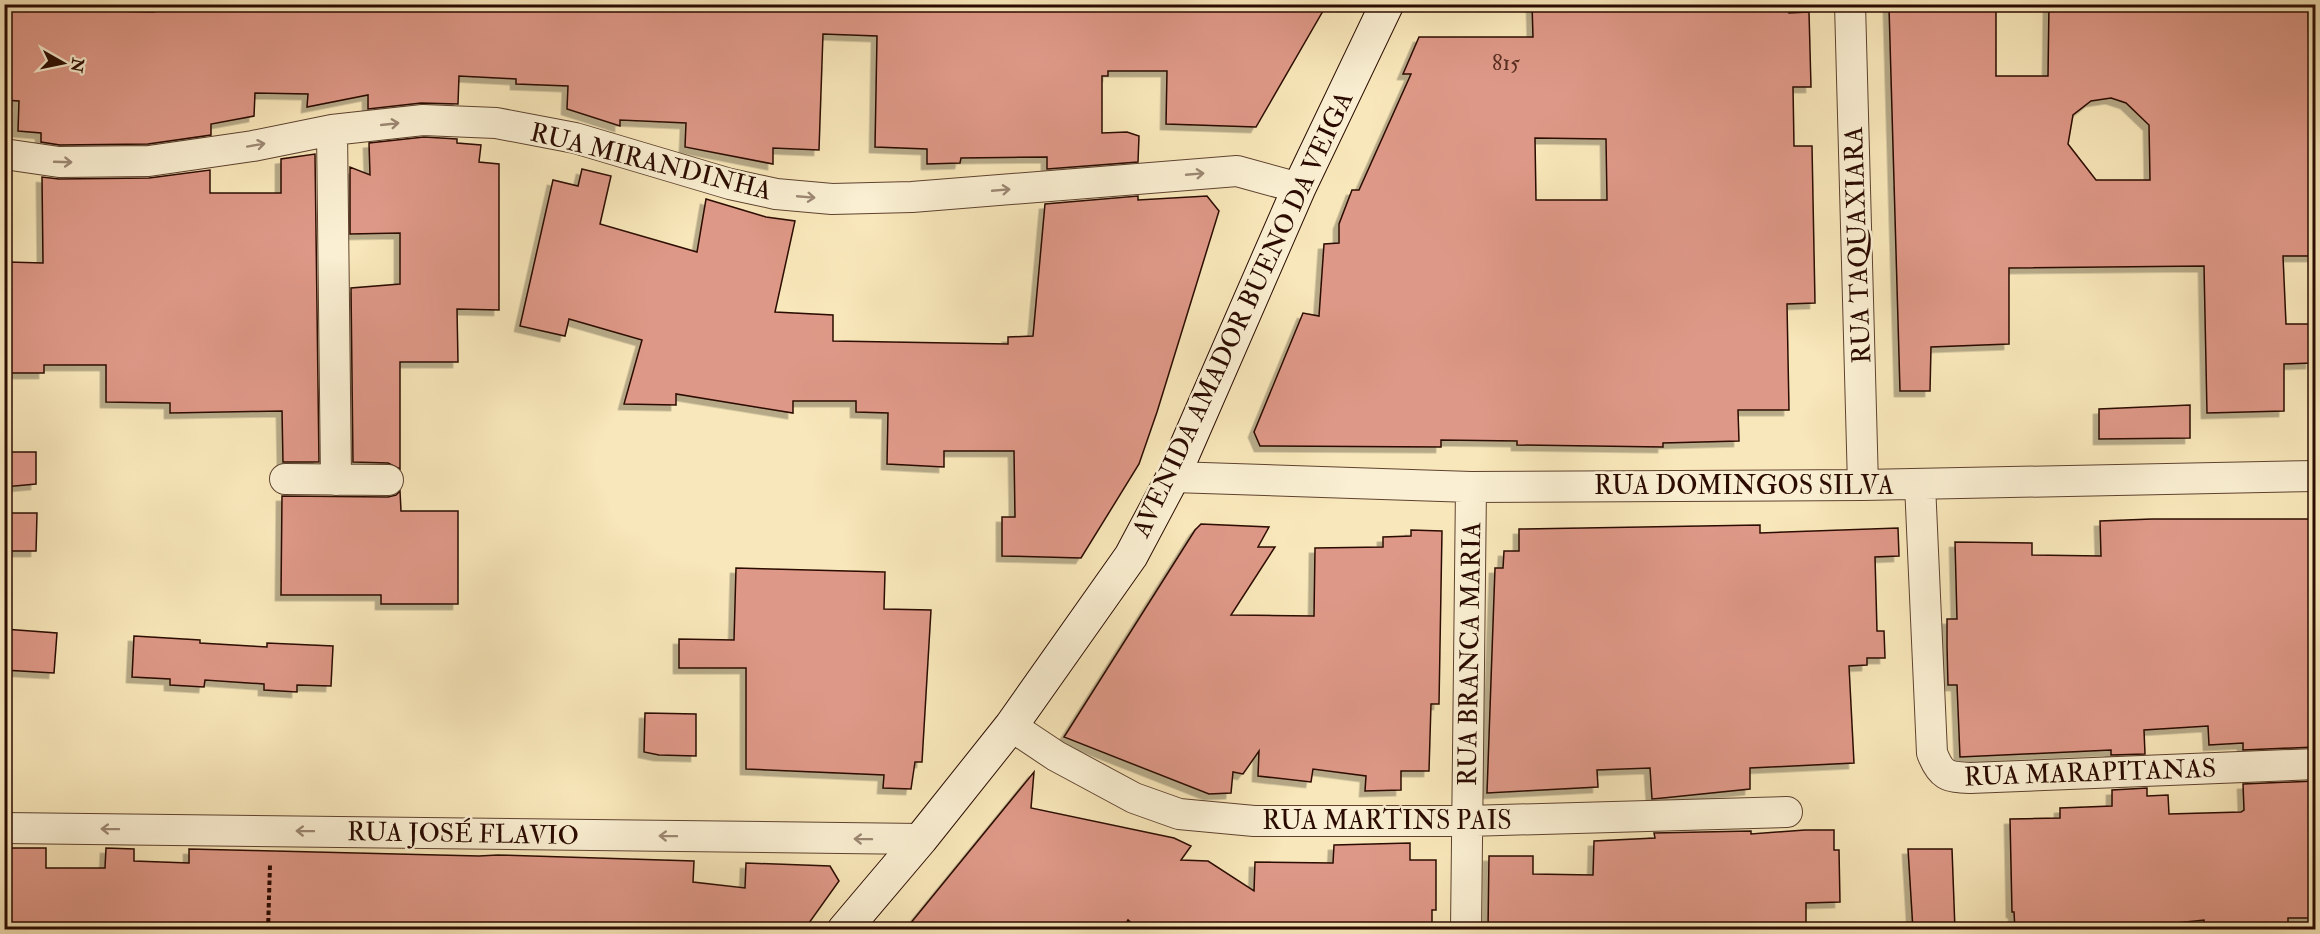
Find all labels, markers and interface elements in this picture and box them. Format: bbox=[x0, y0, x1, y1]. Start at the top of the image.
north arrow bbox=[33, 33, 93, 93]
house number: 815 bbox=[1492, 49, 1520, 77]
text: N bbox=[66, 56, 88, 74]
street label: AVENIDA AMADOR BUENO DA VEIGA bbox=[1125, 86, 1361, 543]
street label: RUA MIRANDINHA bbox=[527, 116, 775, 208]
one-way arrow bbox=[379, 118, 399, 129]
street label: RUA TAQUAXIARA bbox=[1838, 125, 1878, 364]
one-way arrow bbox=[246, 139, 266, 150]
one-way arrow bbox=[52, 156, 72, 167]
one-way arrow bbox=[1185, 169, 1205, 180]
one-way arrow bbox=[990, 184, 1010, 195]
one-way arrow bbox=[796, 192, 816, 203]
street label: RUA DOMINGOS SILVA bbox=[1594, 470, 1894, 502]
street label: RUA BRANCA MARIA bbox=[1452, 521, 1488, 786]
street label: RUA MARAPITANAS bbox=[1963, 753, 2217, 793]
street label: RUA MARTINS PAIS bbox=[1262, 805, 1512, 837]
street label: RUA JOSÉ FLAVIO bbox=[347, 814, 579, 852]
one-way arrow bbox=[100, 823, 120, 835]
one-way arrow bbox=[295, 825, 315, 837]
one-way arrow bbox=[658, 830, 678, 842]
one-way arrow bbox=[853, 833, 873, 845]

